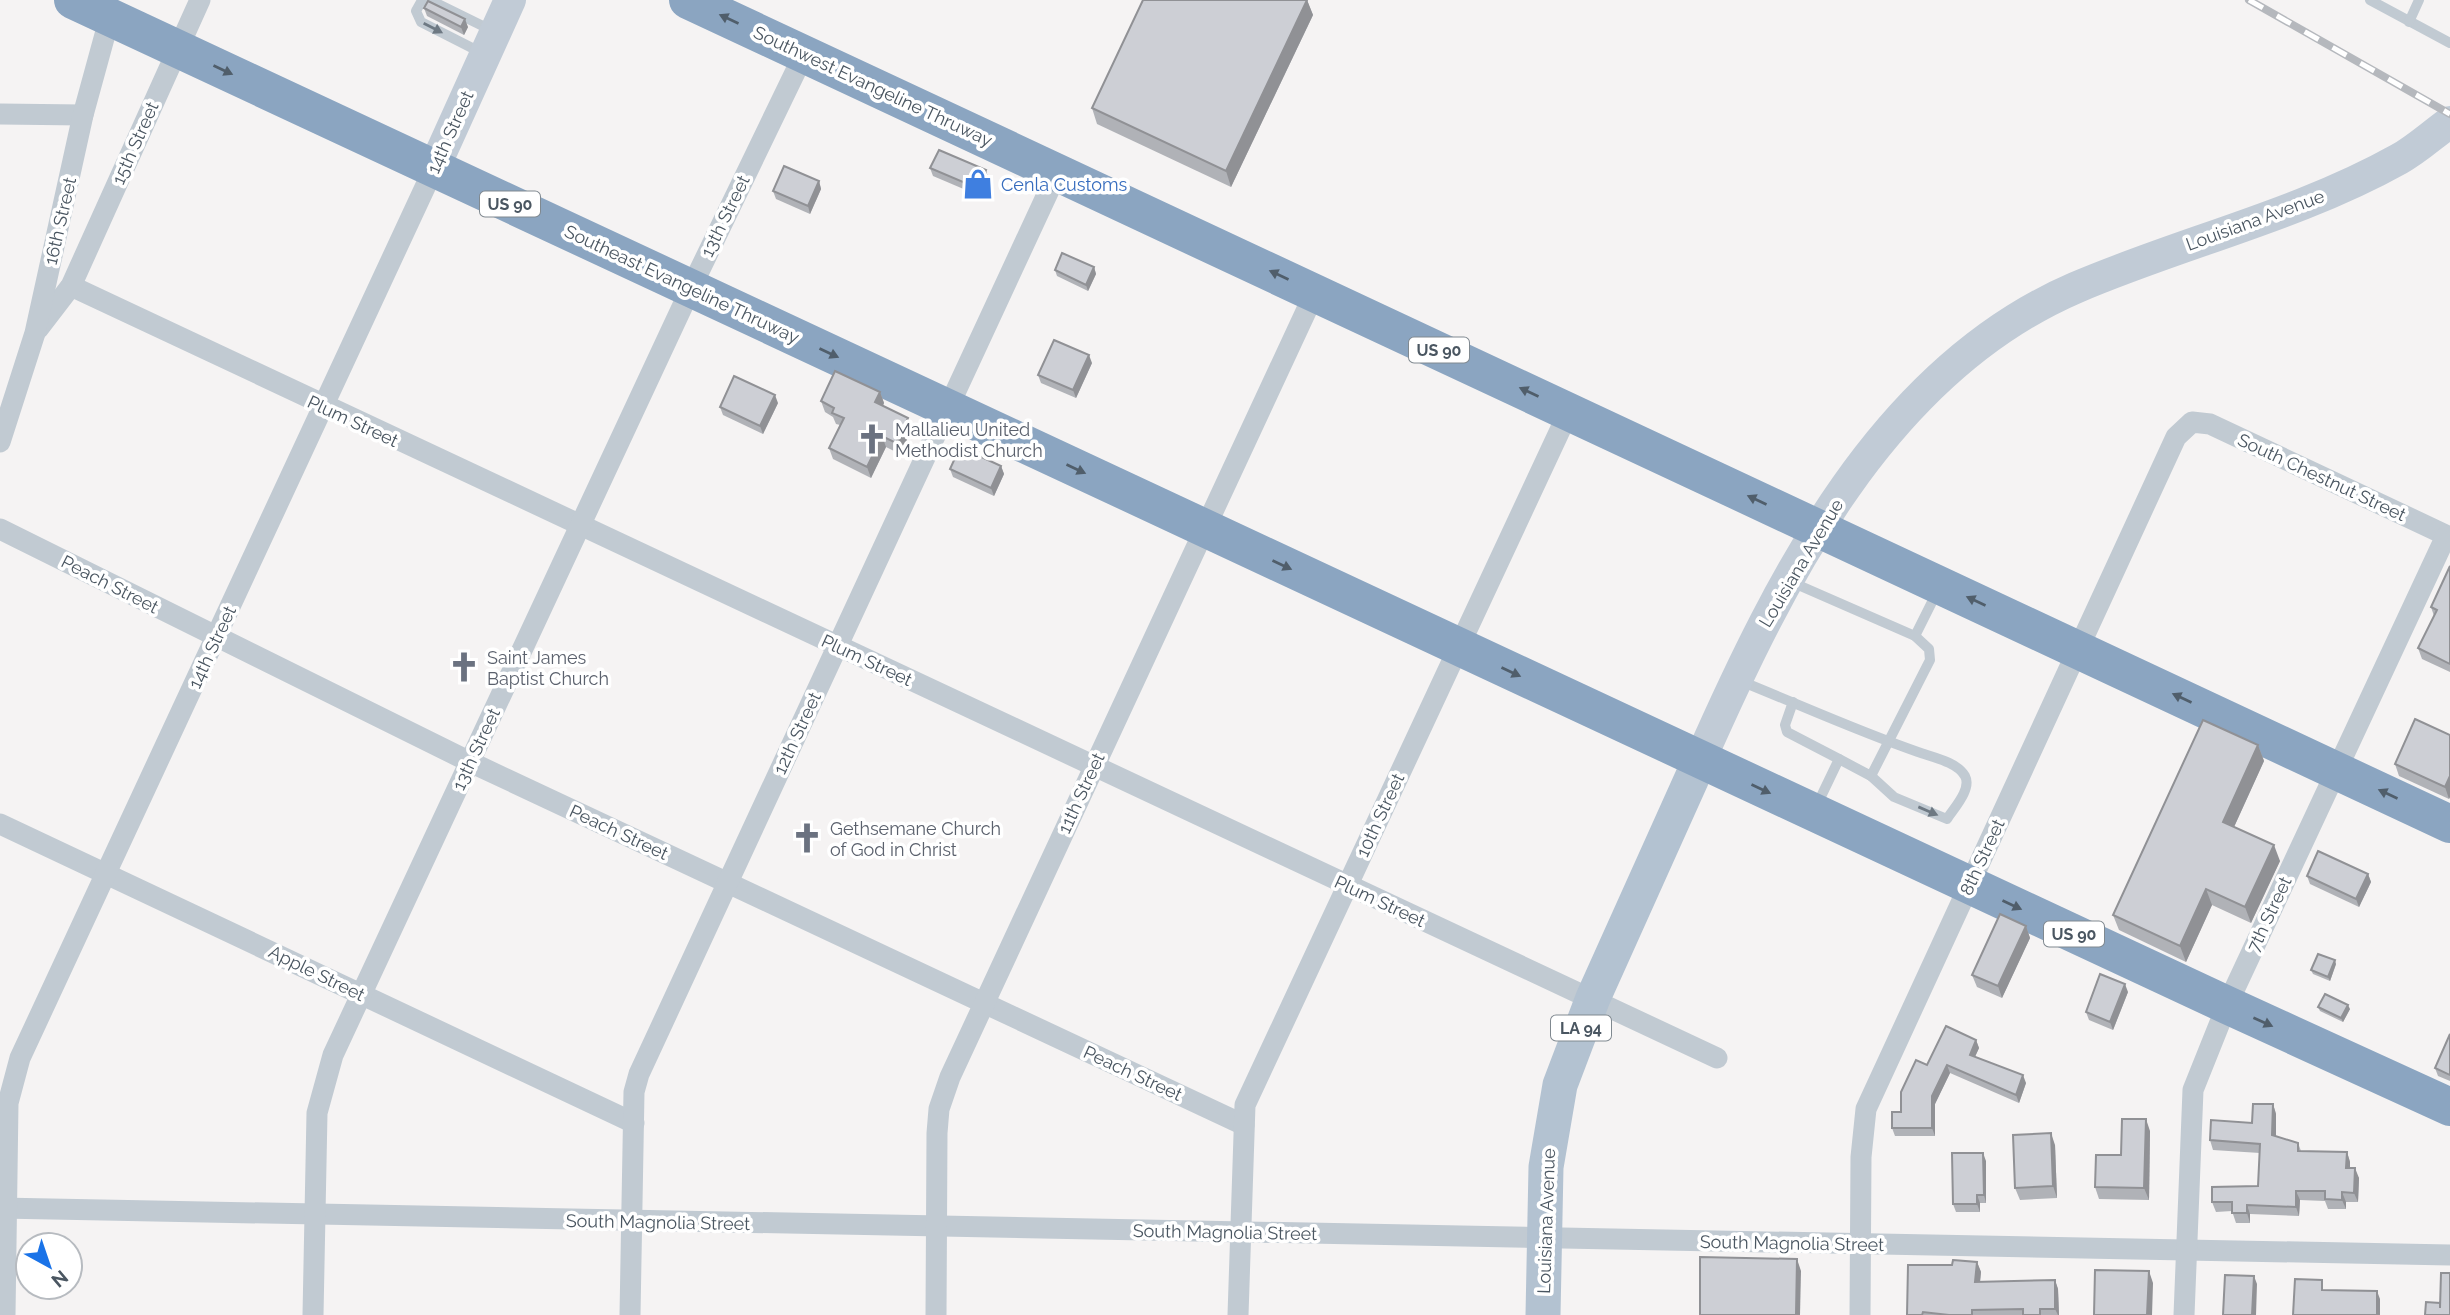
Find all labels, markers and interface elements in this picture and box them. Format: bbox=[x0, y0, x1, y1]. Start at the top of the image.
one-way arrow bbox=[719, 13, 739, 25]
street label: Southwest Evangeline Thruway bbox=[750, 21, 996, 151]
one-way arrow bbox=[423, 23, 443, 34]
one-way arrow bbox=[213, 65, 234, 76]
street label: 14th Street bbox=[422, 87, 478, 177]
street label: 15th Street bbox=[107, 98, 163, 188]
shop icon: Cenla Customs bbox=[961, 167, 995, 201]
street label: 13th Street bbox=[696, 172, 754, 260]
place label: Cenla Customs bbox=[1001, 174, 1128, 195]
street label: 16th Street bbox=[40, 175, 80, 267]
street label: Louisiana Avenue bbox=[2183, 185, 2327, 255]
road number: US 90 bbox=[480, 192, 540, 216]
street label: Southeast Evangeline Thruway bbox=[561, 220, 803, 348]
one-way arrow bbox=[1269, 269, 1289, 281]
road number: US 90 bbox=[1409, 338, 1469, 362]
one-way arrow bbox=[819, 347, 839, 359]
one-way arrow bbox=[1519, 387, 1540, 398]
street label: Plum Street bbox=[304, 391, 402, 451]
place label: Mallalieu United Methodist Church bbox=[895, 419, 1043, 461]
church icon: Mallalieu United Methodist Church bbox=[855, 422, 889, 456]
street label: South Chestnut Street bbox=[2235, 429, 2409, 525]
one-way arrow bbox=[1066, 463, 1086, 474]
one-way arrow bbox=[1747, 494, 1767, 506]
street label: Louisiana Avenue bbox=[1755, 495, 1848, 631]
street label: Peach Street bbox=[58, 551, 162, 617]
one-way arrow bbox=[1272, 560, 1293, 571]
one-way arrow bbox=[1966, 595, 1986, 607]
street label: 14th Street bbox=[184, 602, 240, 692]
street label: Plum Street bbox=[818, 630, 916, 690]
place label: Saint James Baptist Church bbox=[487, 647, 609, 689]
church icon: Saint James Baptist Church bbox=[447, 650, 481, 684]
one-way arrow bbox=[1501, 666, 1521, 678]
street label: 12th Street bbox=[769, 689, 825, 777]
one-way arrow bbox=[2172, 692, 2192, 703]
street label: 13th Street bbox=[448, 705, 504, 793]
street label: 11th Street bbox=[1053, 749, 1109, 837]
street label: 10th Street bbox=[1352, 770, 1408, 860]
one-way arrow bbox=[1751, 784, 1772, 795]
one-way arrow bbox=[2378, 789, 2398, 800]
street label: Peach Street bbox=[566, 800, 672, 864]
one-way arrow bbox=[1918, 805, 1939, 816]
street label: 8th Street bbox=[1955, 816, 2009, 898]
place label: Gethsemane Church of God in Christ bbox=[830, 818, 1001, 860]
church icon: Gethsemane Church of God in Christ bbox=[790, 821, 824, 855]
street label: Plum Street bbox=[1331, 871, 1429, 931]
street label: 7th Street bbox=[2242, 873, 2296, 955]
one-way arrow bbox=[2002, 900, 2022, 911]
road number: US 90 bbox=[2044, 922, 2104, 946]
street label: Apple Street bbox=[266, 941, 368, 1005]
road number: LA 94 bbox=[1551, 1016, 1611, 1040]
one-way arrow bbox=[2253, 1016, 2273, 1028]
street label: Peach Street bbox=[1080, 1041, 1186, 1105]
street label: Louisiana Avenue bbox=[1533, 1147, 1559, 1294]
street label: South Magnolia Street bbox=[566, 1210, 750, 1234]
street label: South Magnolia Street bbox=[1133, 1220, 1317, 1244]
north arrow bbox=[14, 1231, 84, 1301]
street label: South Magnolia Street bbox=[1700, 1231, 1884, 1255]
text: N bbox=[47, 1266, 73, 1292]

